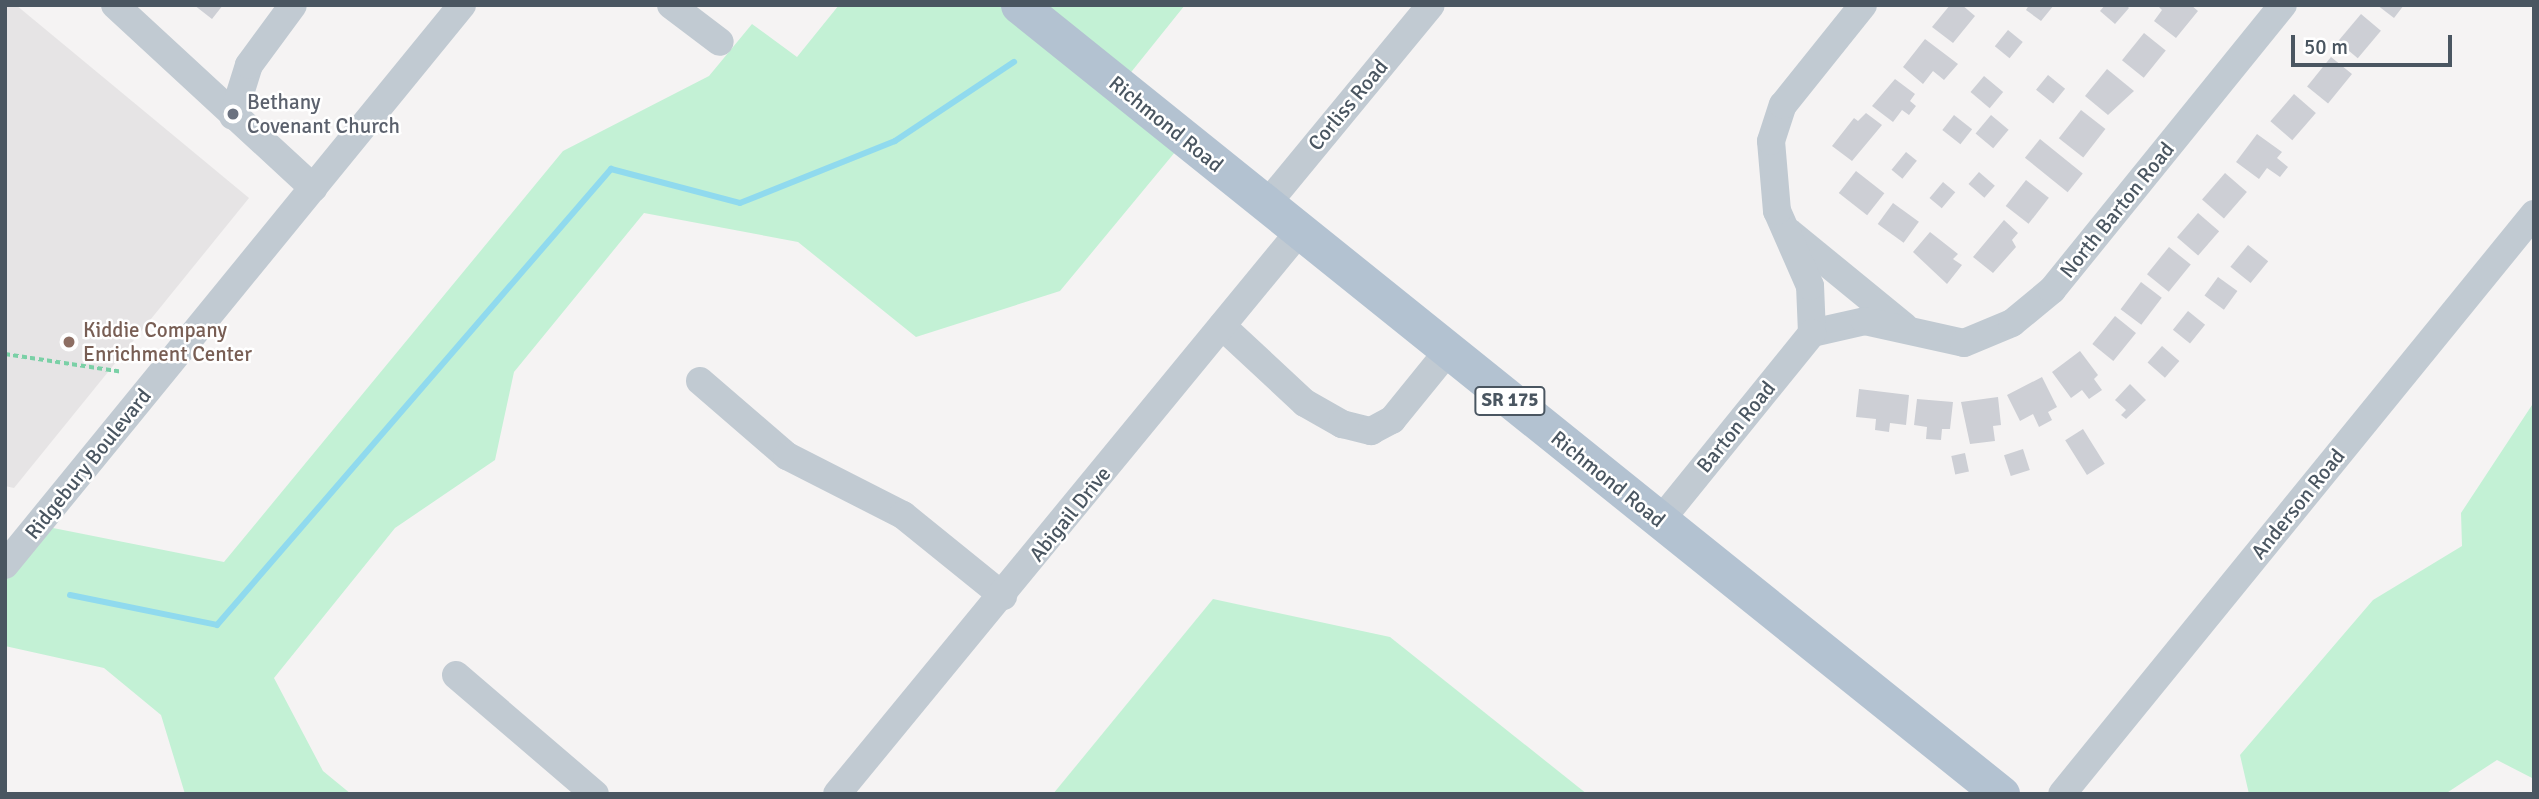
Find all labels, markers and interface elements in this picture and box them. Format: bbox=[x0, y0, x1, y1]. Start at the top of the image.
scale bar bbox=[2294, 21, 2455, 65]
text: 50 m bbox=[2304, 34, 2348, 60]
street label: Corliss Road bbox=[1303, 54, 1393, 156]
street label: Richmond Road bbox=[1104, 70, 1228, 178]
place label: Bethany Covenant Church bbox=[247, 89, 400, 139]
marker: Bethany Covenant Church bbox=[225, 106, 241, 122]
street label: North Barton Road bbox=[2055, 137, 2179, 283]
place label: Kiddie Company Enrichment Center bbox=[83, 317, 252, 367]
marker: Kiddie Company Enrichment Center bbox=[61, 334, 77, 350]
street label: Barton Road bbox=[1691, 376, 1781, 478]
street label: Ridgebury Boulevard bbox=[20, 384, 156, 544]
road number: SR 175 bbox=[1473, 386, 1547, 416]
street label: Richmond Road bbox=[1546, 425, 1670, 533]
street label: Anderson Road bbox=[2246, 444, 2350, 564]
street label: Abigail Drive bbox=[1024, 461, 1116, 567]

